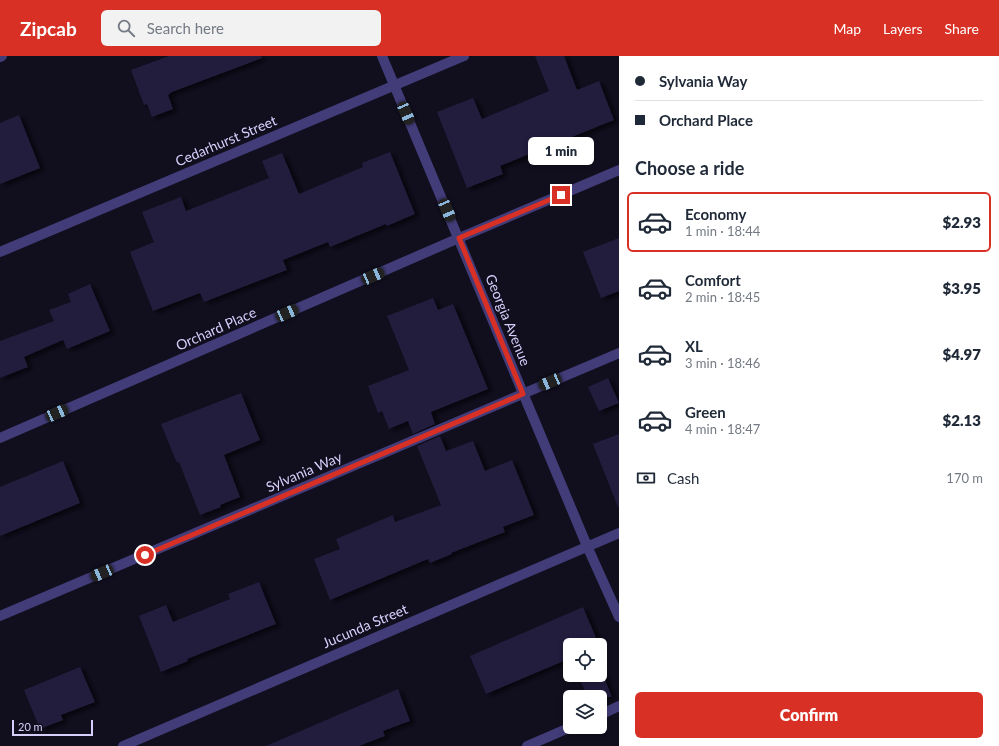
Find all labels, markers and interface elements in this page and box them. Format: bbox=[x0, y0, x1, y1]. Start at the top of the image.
search box bbox=[101, 10, 381, 46]
text: Zipcab bbox=[20, 17, 77, 40]
icon: search bbox=[115, 17, 137, 39]
text: Search here bbox=[147, 19, 224, 37]
text: Map bbox=[833, 20, 861, 37]
text: Layers bbox=[883, 20, 923, 37]
text: Share bbox=[945, 20, 979, 37]
text: Sylvania Way bbox=[659, 72, 747, 90]
car bbox=[396, 100, 416, 126]
street label: Cedarhurst Street bbox=[172, 111, 279, 170]
text: Orchard Place bbox=[659, 111, 753, 129]
callout: 1 min bbox=[528, 137, 594, 165]
text: 1 min bbox=[545, 143, 577, 159]
text: Choose a ride bbox=[635, 157, 744, 179]
route end bbox=[552, 186, 570, 204]
car bbox=[437, 197, 457, 223]
icon: car bbox=[637, 204, 673, 240]
text: Economy bbox=[685, 205, 746, 223]
text: $2.93 bbox=[943, 213, 981, 231]
text: 1 min · 18:44 bbox=[685, 223, 760, 239]
car bbox=[360, 266, 386, 286]
icon: car bbox=[637, 270, 673, 306]
street label: Georgia Avenue bbox=[482, 271, 535, 368]
text: Comfort bbox=[685, 271, 741, 289]
text: $3.95 bbox=[943, 279, 981, 297]
text: 2 min · 18:45 bbox=[685, 289, 760, 305]
street label: Orchard Place bbox=[173, 303, 259, 354]
car bbox=[274, 303, 300, 323]
icon: car bbox=[637, 336, 673, 372]
text: XL bbox=[685, 337, 703, 355]
text: $4.97 bbox=[943, 345, 981, 363]
text: 3 min · 18:46 bbox=[685, 355, 760, 371]
car bbox=[537, 372, 563, 392]
icon: car bbox=[637, 402, 673, 438]
car bbox=[44, 403, 70, 423]
text: Green bbox=[685, 403, 726, 421]
text: $2.13 bbox=[943, 411, 981, 429]
text: 4 min · 18:47 bbox=[685, 421, 760, 437]
street label: Sylvania Way bbox=[263, 448, 345, 495]
icon: cash bbox=[635, 467, 657, 489]
text: Cash bbox=[667, 469, 699, 487]
text: 170 m bbox=[946, 470, 983, 486]
route start bbox=[136, 546, 154, 564]
car bbox=[89, 563, 115, 583]
street label: Jucunda Street bbox=[320, 600, 410, 651]
map controls bbox=[563, 638, 607, 734]
button: locate bbox=[563, 638, 607, 682]
button: layers bbox=[563, 690, 607, 734]
button: Confirm bbox=[635, 692, 983, 738]
scale bar bbox=[12, 718, 93, 737]
text: 20 m bbox=[18, 720, 43, 733]

